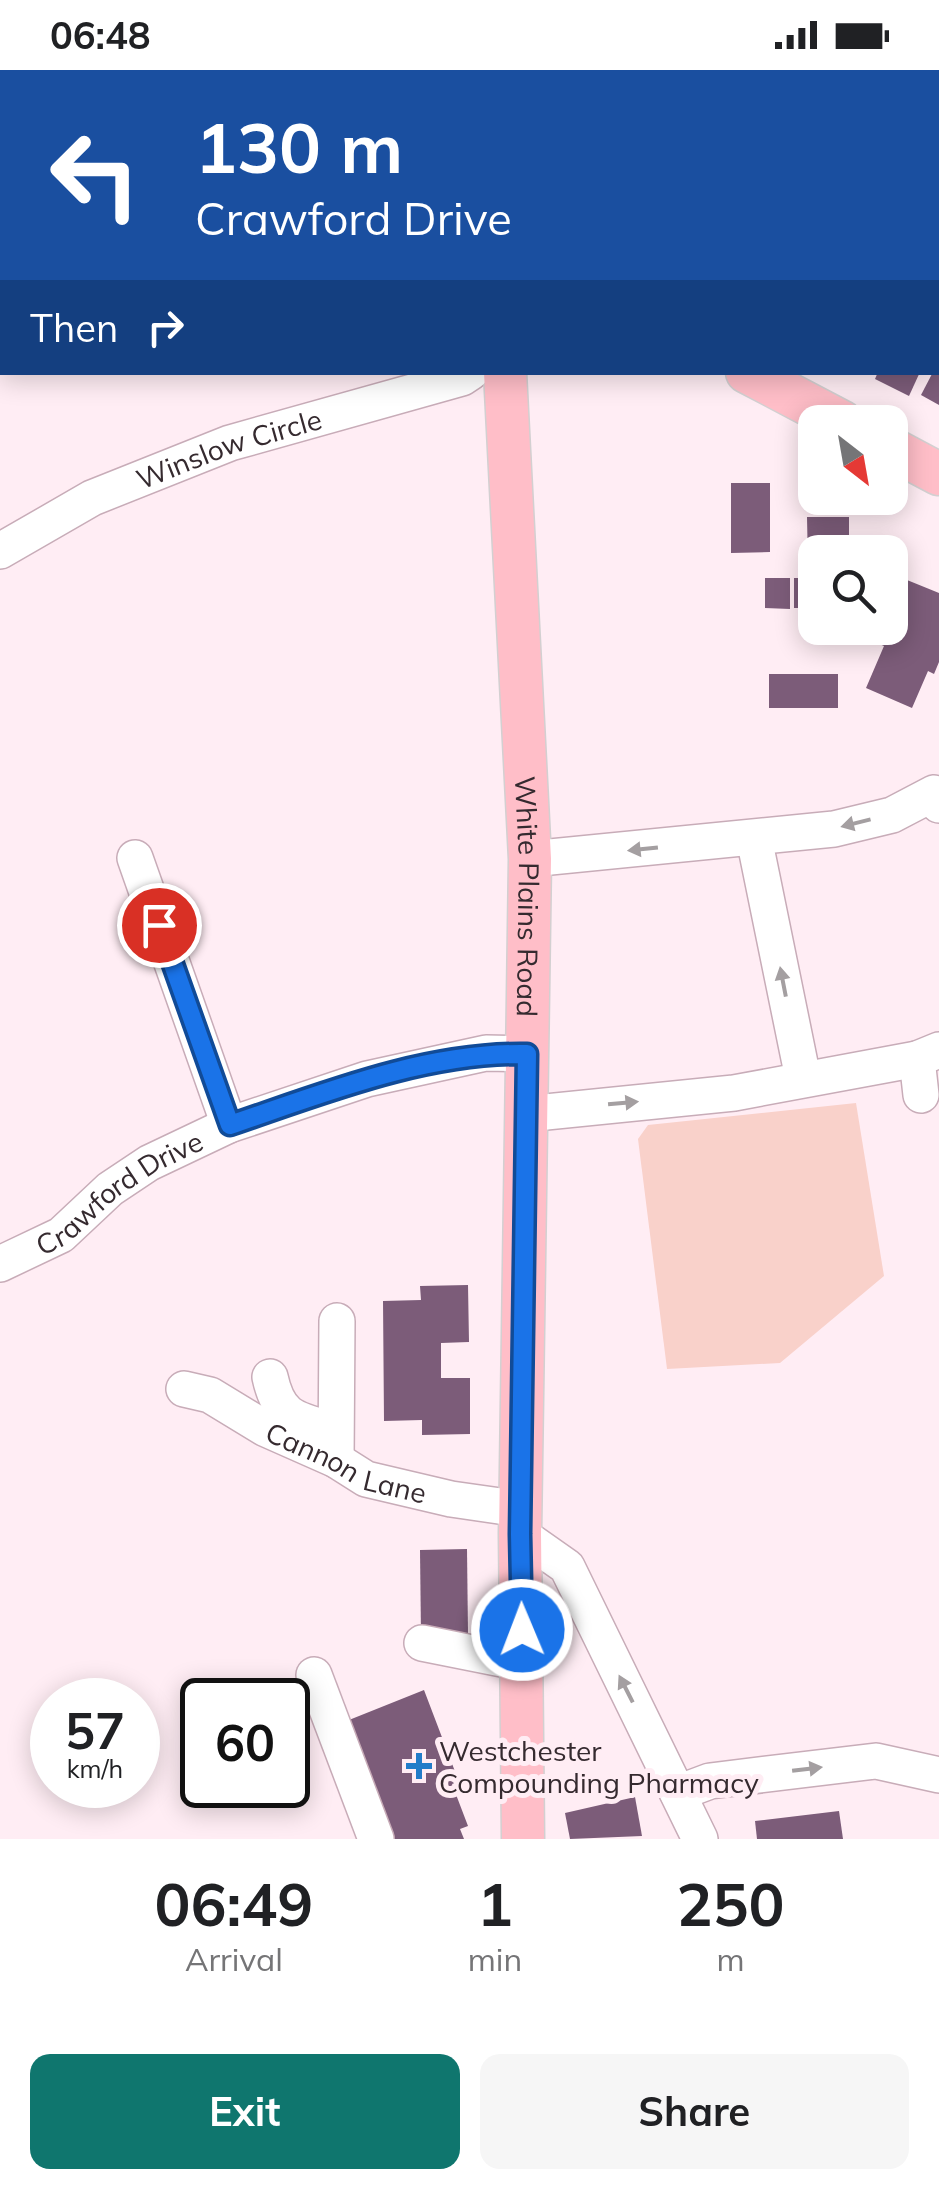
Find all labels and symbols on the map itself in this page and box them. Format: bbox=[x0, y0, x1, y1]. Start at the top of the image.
street label: Winslow Circle bbox=[131, 401, 325, 496]
north arrow bbox=[798, 405, 908, 515]
street label: White Plains Road bbox=[508, 775, 548, 1017]
one-way arrow bbox=[840, 816, 871, 832]
one-way arrow bbox=[626, 841, 658, 857]
pin bbox=[117, 883, 202, 968]
one-way arrow bbox=[774, 967, 790, 998]
one-way arrow bbox=[608, 1095, 639, 1111]
street label: Crawford Drive bbox=[30, 1123, 208, 1262]
street label: Cannon Lane bbox=[261, 1414, 430, 1510]
position arrow bbox=[470, 1578, 574, 1682]
one-way arrow bbox=[618, 1674, 635, 1703]
speed limit sign: 60 bbox=[180, 1678, 310, 1808]
place label: Westchester Compounding Pharmacy bbox=[439, 1733, 759, 1800]
marker: Westchester Compounding Pharmacy bbox=[408, 1755, 430, 1777]
one-way arrow bbox=[792, 1761, 824, 1777]

